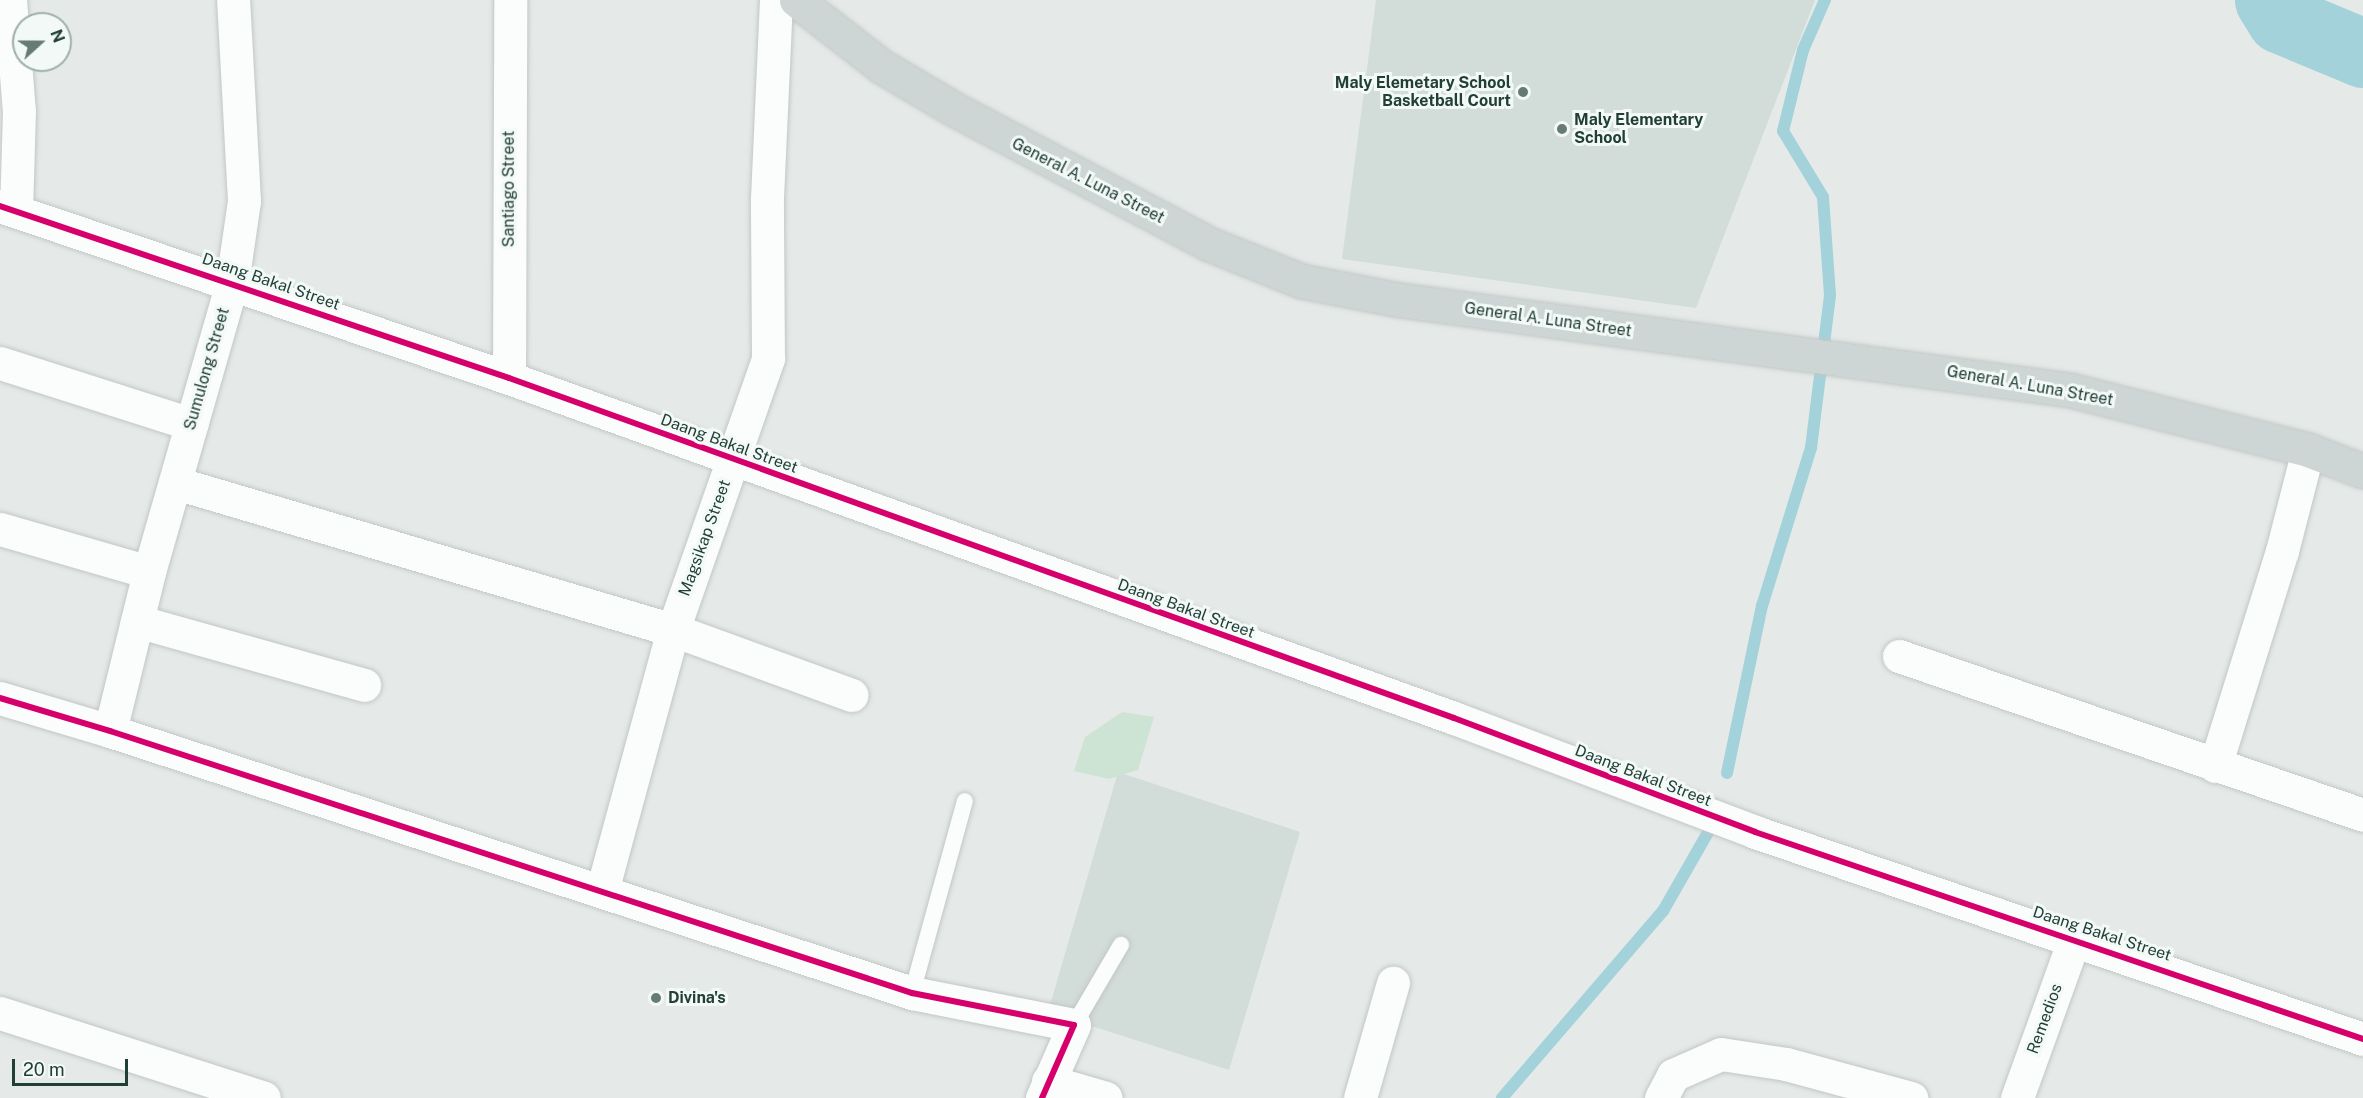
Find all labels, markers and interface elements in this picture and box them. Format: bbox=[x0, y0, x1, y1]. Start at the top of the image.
north arrow bbox=[12, 12, 72, 72]
text: N bbox=[46, 27, 69, 45]
place label: Maly Elemetary School Basketball Court bbox=[1335, 73, 1511, 111]
marker: Maly Elemetary School Basketball Court bbox=[1516, 85, 1530, 99]
place label: Maly Elementary School bbox=[1574, 110, 1703, 148]
marker: Maly Elementary School bbox=[1555, 122, 1569, 136]
street label: Santiago Street bbox=[499, 131, 519, 247]
street label: General A. Luna Street bbox=[1008, 134, 1168, 228]
street label: Daang Bakal Street bbox=[200, 249, 342, 315]
street label: General A. Luna Street bbox=[1463, 299, 1633, 341]
street label: Sumulong Street bbox=[180, 305, 234, 433]
street label: General A. Luna Street bbox=[1945, 362, 2115, 410]
street label: Daang Bakal Street bbox=[658, 410, 800, 478]
street label: Magsikap Street bbox=[675, 477, 735, 599]
street label: Daang Bakal Street bbox=[1115, 575, 1257, 643]
street label: Daang Bakal Street bbox=[1572, 741, 1714, 811]
street label: Daang Bakal Street bbox=[2030, 903, 2174, 965]
street label: Remedios bbox=[2023, 981, 2067, 1057]
place label: Divina's bbox=[668, 988, 726, 1008]
marker: Divina's bbox=[649, 991, 663, 1005]
scale bar bbox=[15, 1047, 130, 1085]
text: 20 m bbox=[23, 1059, 65, 1080]

